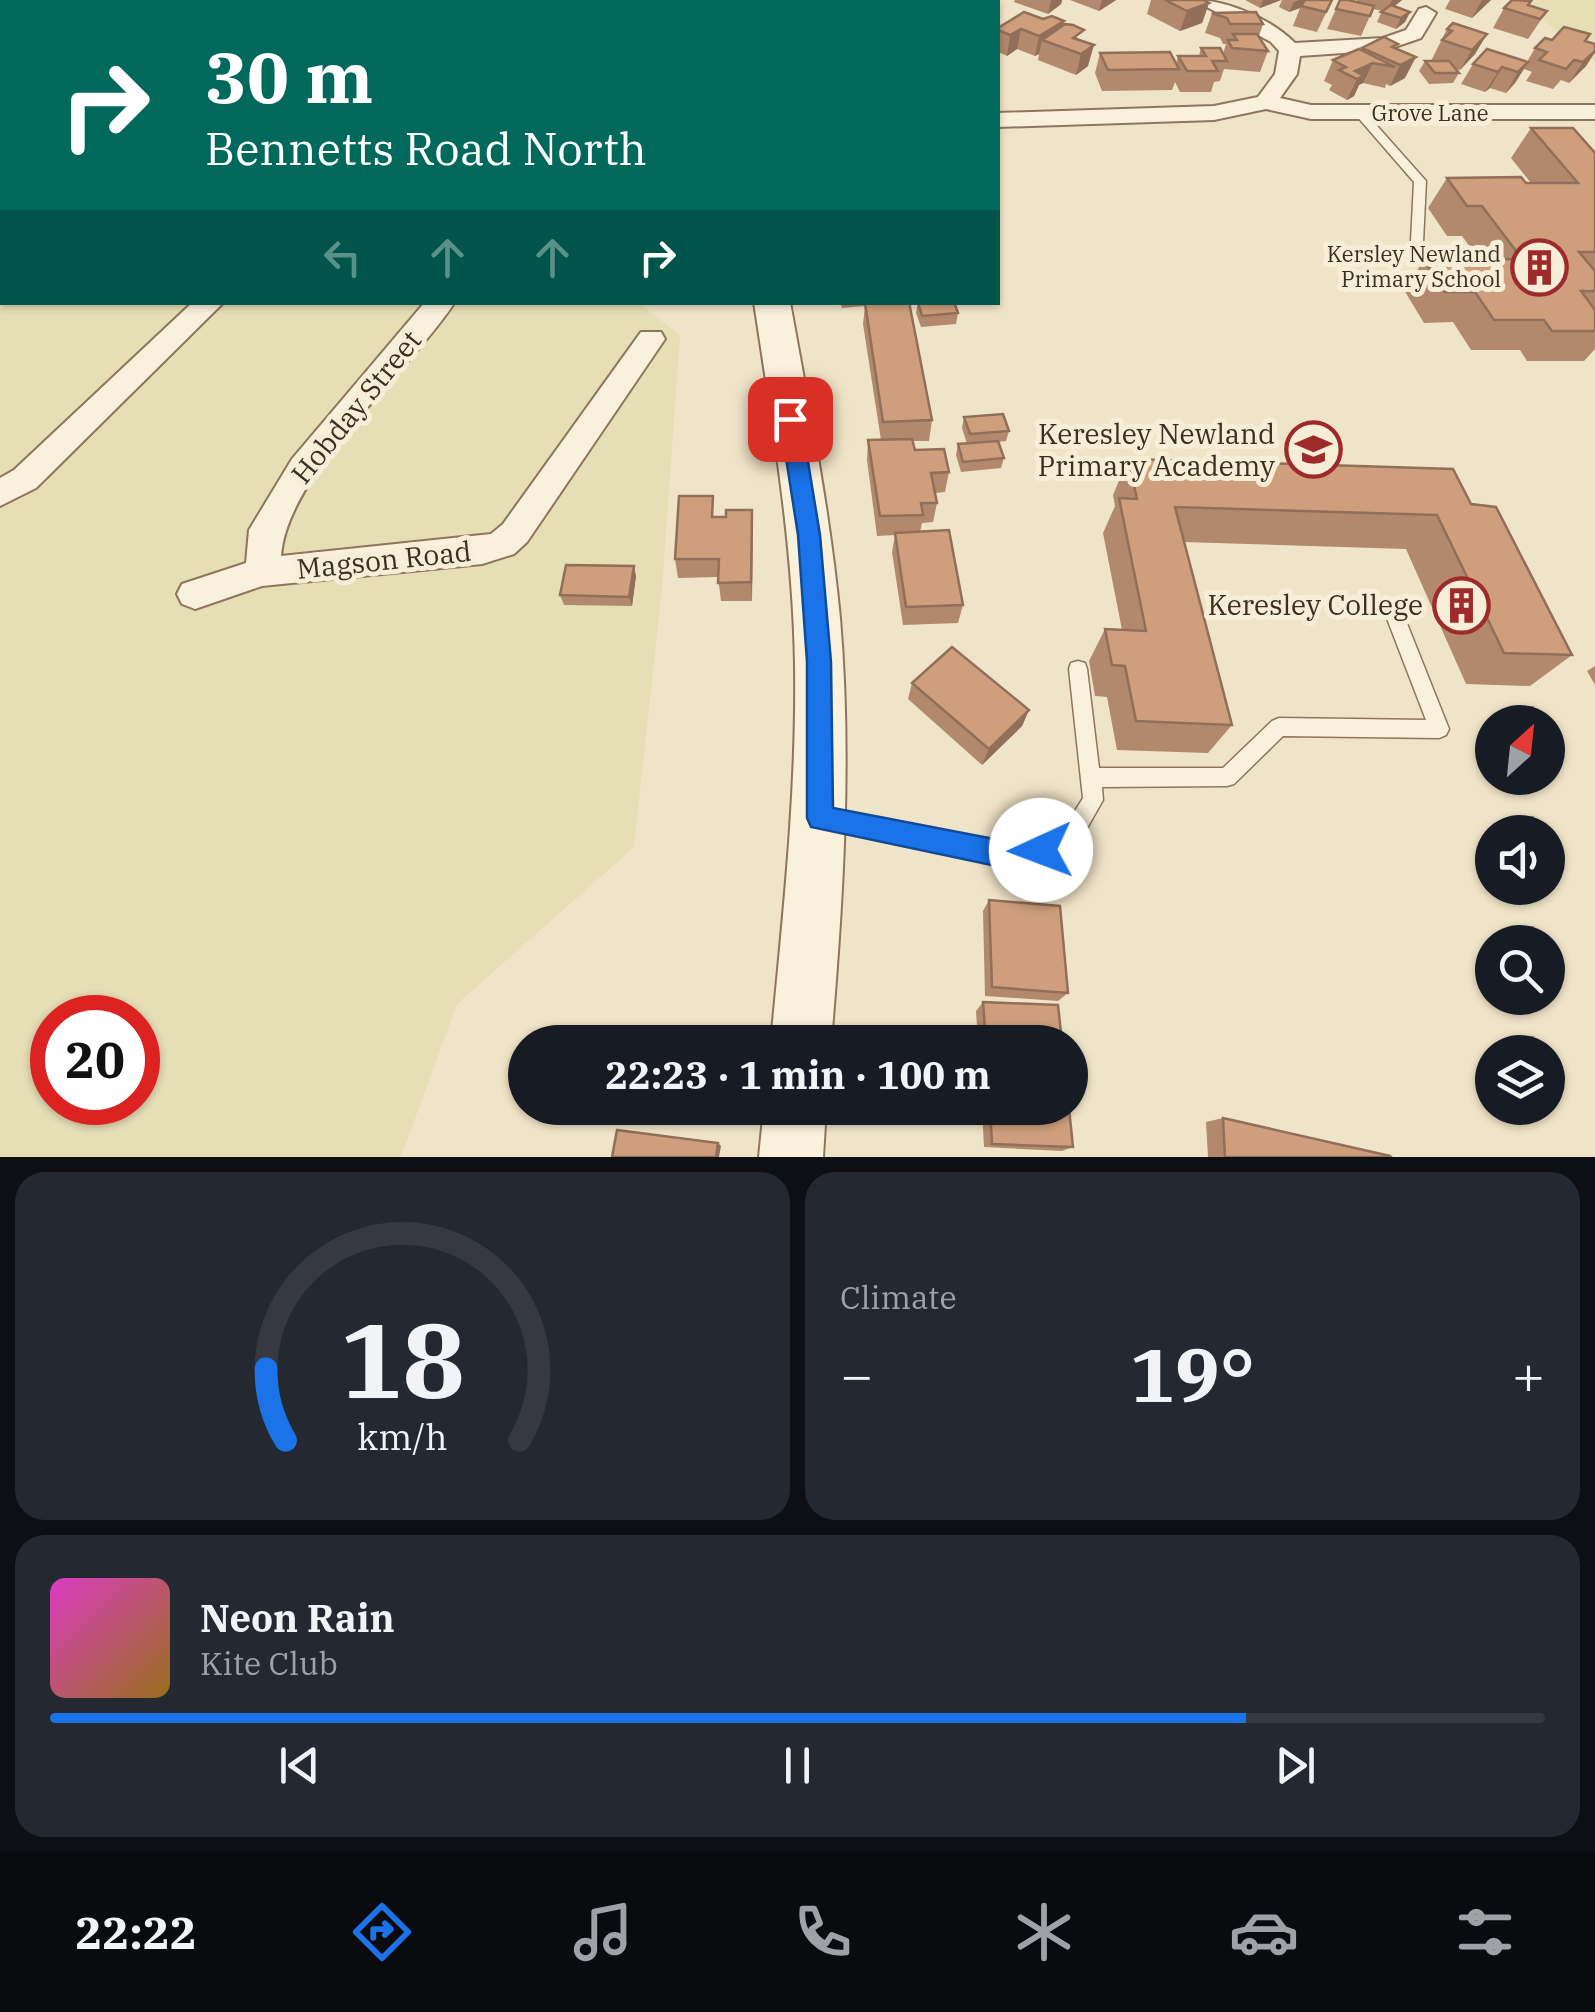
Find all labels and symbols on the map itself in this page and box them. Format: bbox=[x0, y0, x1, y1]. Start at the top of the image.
street label: Grove Lane bbox=[1371, 98, 1489, 127]
building icon: Kersley Newland Primary School bbox=[1510, 237, 1570, 297]
place label: Kersley Newland Primary School bbox=[1327, 239, 1501, 293]
street label: Hobday Street bbox=[282, 322, 429, 491]
pin bbox=[748, 377, 833, 462]
place label: Keresley Newland Primary Academy bbox=[1038, 415, 1275, 484]
school or university icon: Keresley Newland Primary Academy bbox=[1284, 420, 1344, 480]
street label: Magson Road bbox=[295, 532, 473, 587]
building icon: Keresley College bbox=[1432, 575, 1492, 635]
place label: Keresley College bbox=[1208, 586, 1423, 623]
north arrow bbox=[1475, 705, 1565, 795]
position arrow bbox=[989, 798, 1093, 902]
speed limit sign: 20 bbox=[30, 995, 160, 1125]

